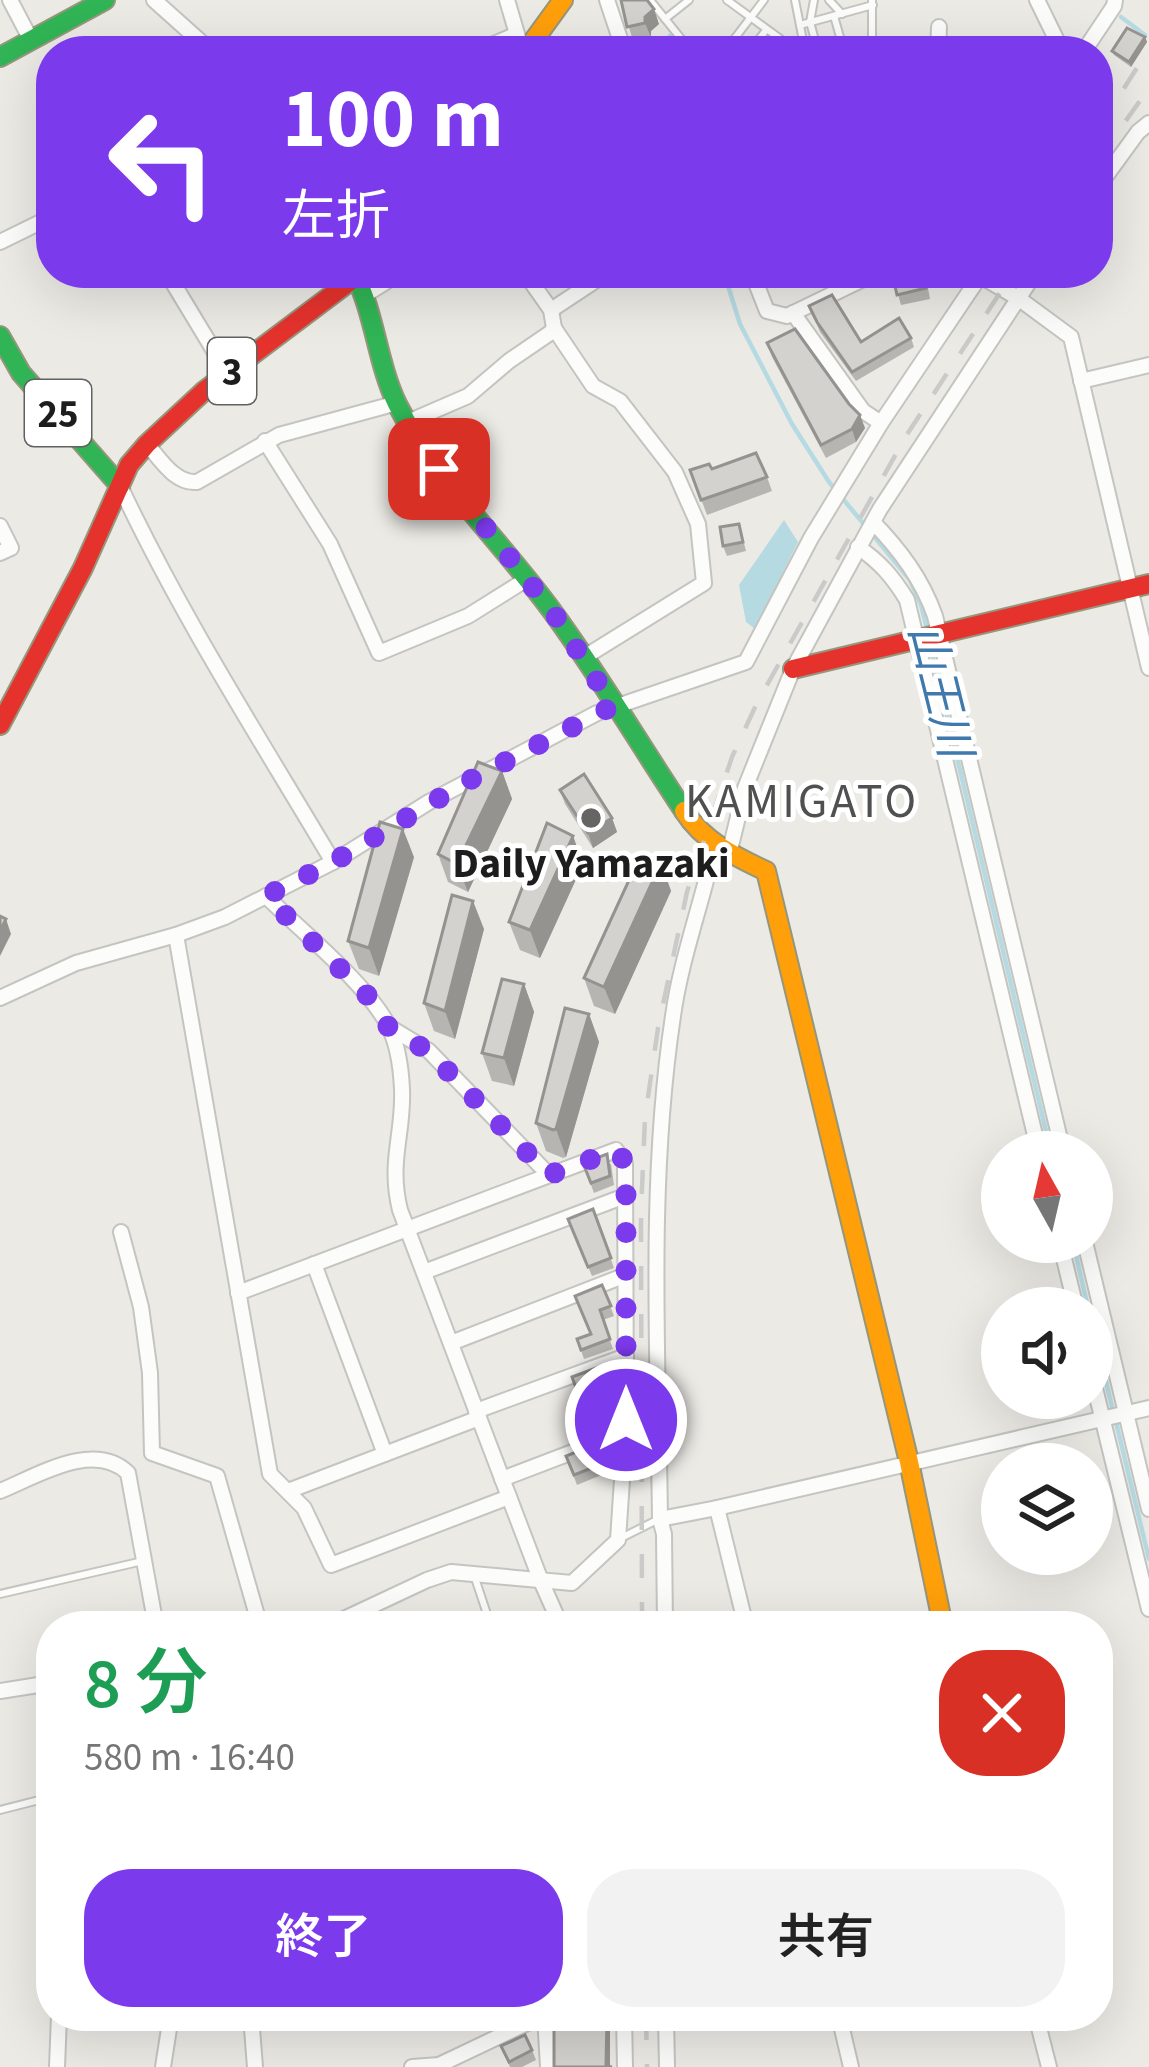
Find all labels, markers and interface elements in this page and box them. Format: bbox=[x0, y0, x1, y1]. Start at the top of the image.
text: 100 m bbox=[282, 60, 504, 180]
icon: left bbox=[84, 84, 240, 240]
text: 左折 bbox=[282, 179, 390, 256]
road number: 3 bbox=[208, 338, 256, 404]
road number: 25 bbox=[25, 380, 91, 446]
pin bbox=[388, 418, 490, 520]
icon: arrive bbox=[406, 436, 472, 502]
water label: 山王川 bbox=[892, 617, 987, 768]
district label: KAMIGATO bbox=[685, 768, 919, 836]
marker: Daily Yamazaki bbox=[578, 805, 604, 831]
place label: Daily Yamazaki bbox=[452, 834, 730, 894]
north arrow bbox=[981, 1131, 1113, 1263]
map controls bbox=[981, 1131, 1113, 1575]
button: sound bbox=[981, 1287, 1113, 1419]
position arrow bbox=[563, 1357, 689, 1483]
button: layers bbox=[981, 1443, 1113, 1575]
text: 8 分 bbox=[84, 1633, 207, 1736]
button: close bbox=[939, 1650, 1065, 1776]
text: 580 m · 16:40 bbox=[84, 1730, 295, 1786]
button: 終了 bbox=[84, 1869, 563, 2007]
button: 共有 bbox=[587, 1869, 1065, 2007]

